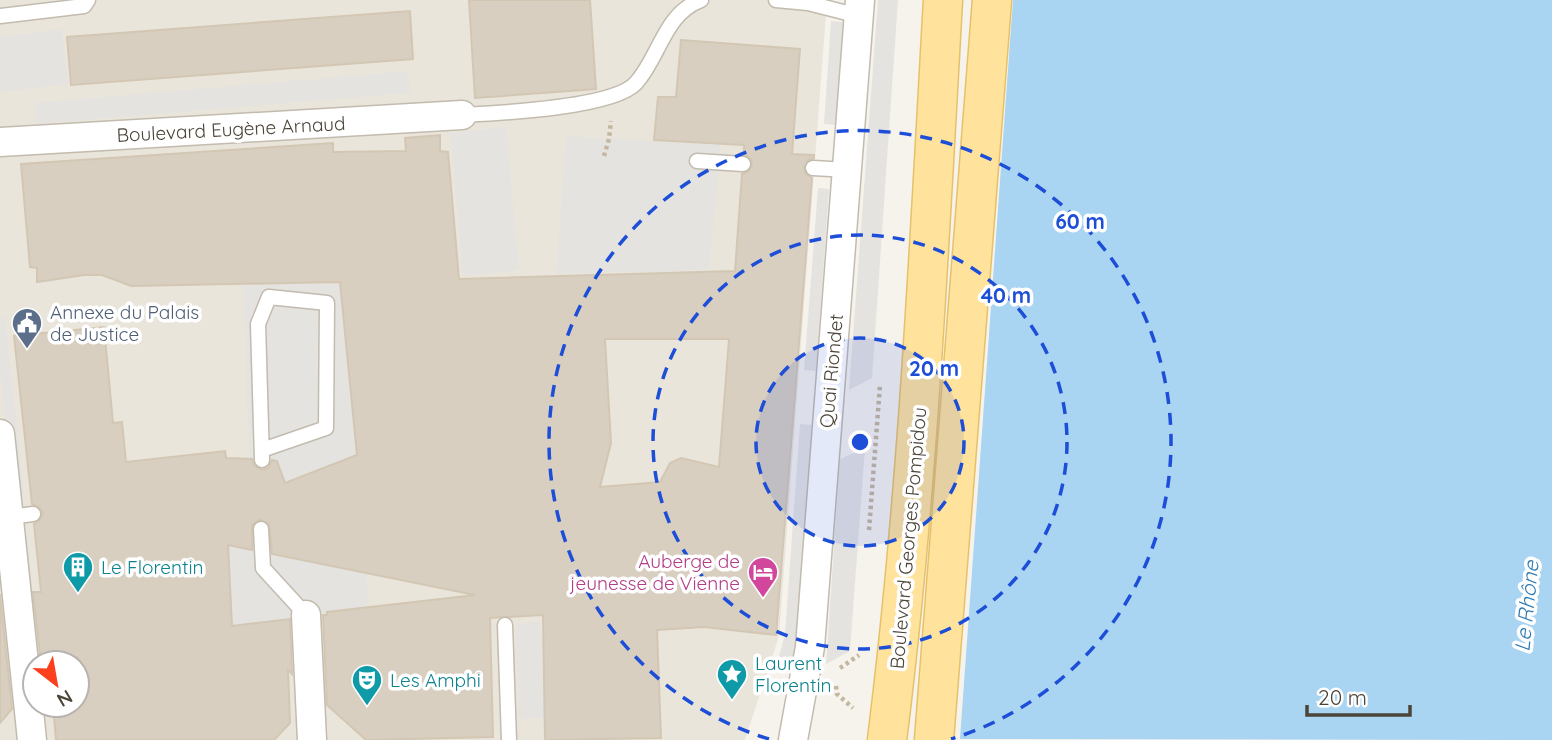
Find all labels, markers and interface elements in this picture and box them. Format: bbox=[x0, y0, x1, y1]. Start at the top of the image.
street label: Boulevard Eugène Arnaud bbox=[116, 111, 346, 147]
text: 60 m bbox=[1055, 208, 1105, 234]
text: 40 m bbox=[981, 282, 1031, 308]
place label: Annexe du Palais de Justice bbox=[50, 300, 199, 346]
public building icon: Annexe du Palais de Justice bbox=[10, 306, 44, 350]
street label: Quai Riondet bbox=[814, 313, 848, 429]
text: 20 m bbox=[909, 355, 959, 381]
street label: Boulevard Georges Pompidou bbox=[885, 406, 931, 670]
centre of rings bbox=[848, 430, 872, 454]
place label: Auberge de jeunesse de Vienne bbox=[569, 549, 740, 595]
building icon: Le Florentin bbox=[61, 550, 95, 594]
place label: Le Florentin bbox=[101, 555, 204, 579]
hotel icon: Auberge de jeunesse de Vienne bbox=[746, 555, 780, 599]
water label: Le Rhône bbox=[1508, 558, 1544, 653]
north arrow bbox=[21, 649, 91, 719]
place label: Laurent Florentin bbox=[755, 651, 832, 697]
place icon: Laurent Florentin bbox=[715, 657, 749, 701]
theatre icon: Les Amphi bbox=[350, 663, 384, 707]
place label: Les Amphi bbox=[390, 668, 481, 692]
scale bar bbox=[1307, 674, 1410, 718]
text: 20 m bbox=[1318, 684, 1367, 710]
text: N bbox=[53, 685, 77, 712]

